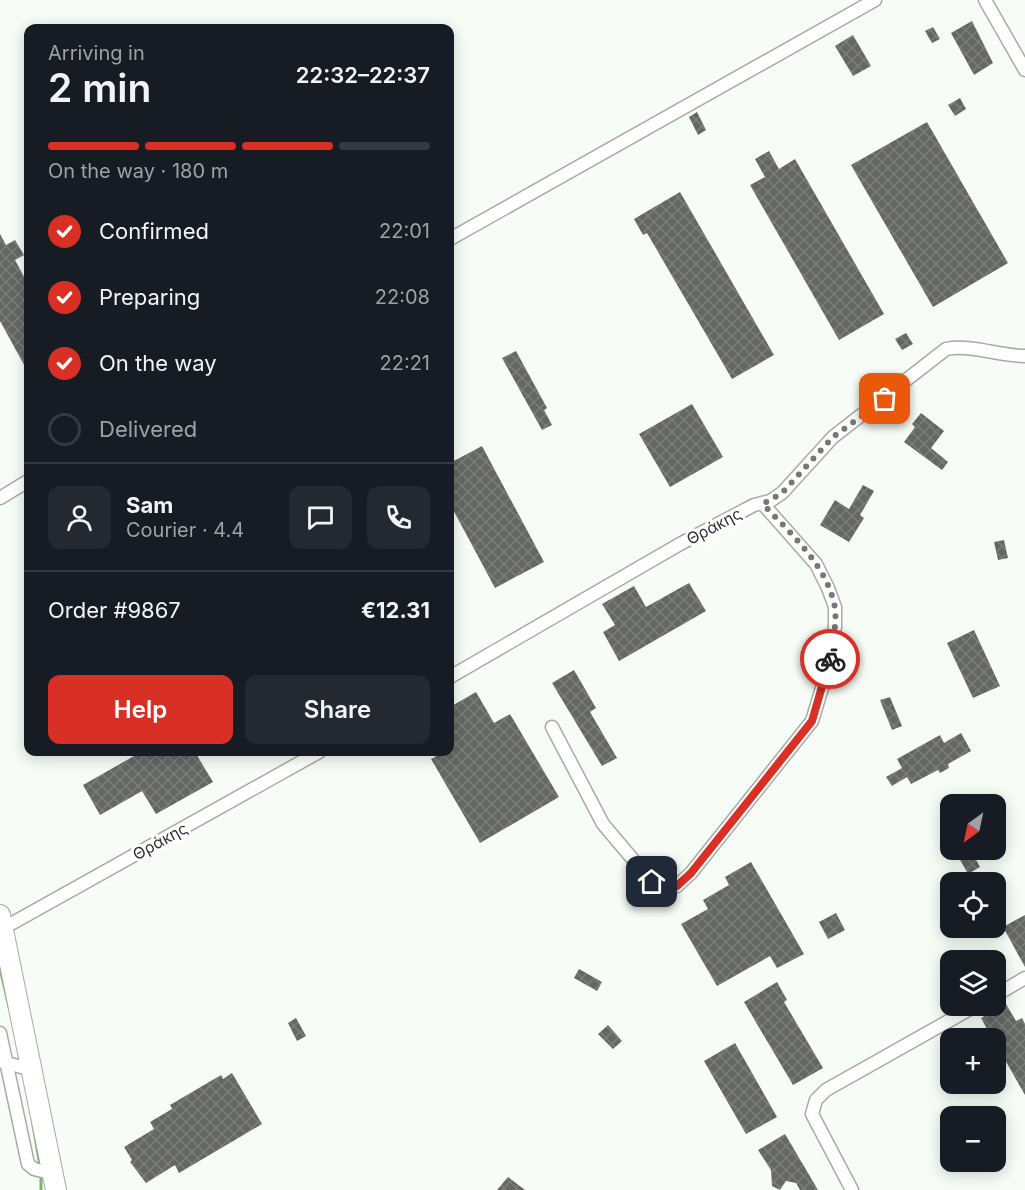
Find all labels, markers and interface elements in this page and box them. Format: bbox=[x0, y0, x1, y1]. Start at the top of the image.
text: Arriving in bbox=[48, 41, 145, 65]
text: 22:32–22:37 bbox=[296, 62, 430, 88]
text: 2 min bbox=[48, 64, 151, 111]
text: On the way · 180 m bbox=[48, 159, 228, 183]
icon: check bbox=[48, 215, 81, 248]
text: Confirmed bbox=[99, 218, 209, 244]
text: 22:01 bbox=[379, 219, 430, 243]
icon: check bbox=[48, 281, 81, 314]
text: Preparing bbox=[99, 284, 200, 310]
text: 22:08 bbox=[375, 285, 430, 309]
icon: check bbox=[48, 347, 81, 380]
text: On the way bbox=[99, 350, 217, 376]
text: 22:21 bbox=[380, 351, 430, 375]
pin bbox=[859, 373, 910, 424]
icon: bag bbox=[868, 382, 901, 415]
text: Delivered bbox=[99, 416, 197, 442]
button: person bbox=[48, 486, 111, 549]
button: chat bbox=[289, 486, 352, 549]
button: phone bbox=[367, 486, 430, 549]
text: Sam bbox=[126, 492, 173, 518]
street label: Θράκης bbox=[683, 503, 745, 549]
text: Courier · 4.4 bbox=[126, 518, 244, 542]
text: Order #9867 bbox=[48, 597, 181, 623]
text: €12.31 bbox=[361, 597, 430, 623]
courier bbox=[800, 629, 860, 689]
icon: bike bbox=[814, 643, 847, 676]
button: Help bbox=[48, 675, 233, 744]
button: Share bbox=[245, 675, 430, 744]
north arrow bbox=[940, 794, 1006, 860]
map controls bbox=[940, 794, 1006, 1172]
street label: Θράκης bbox=[129, 818, 191, 864]
pin bbox=[626, 856, 677, 907]
icon: home bbox=[635, 865, 668, 898]
button: locate bbox=[940, 872, 1006, 938]
button: layers bbox=[940, 950, 1006, 1016]
button: + bbox=[940, 1028, 1006, 1094]
button: − bbox=[940, 1106, 1006, 1172]

